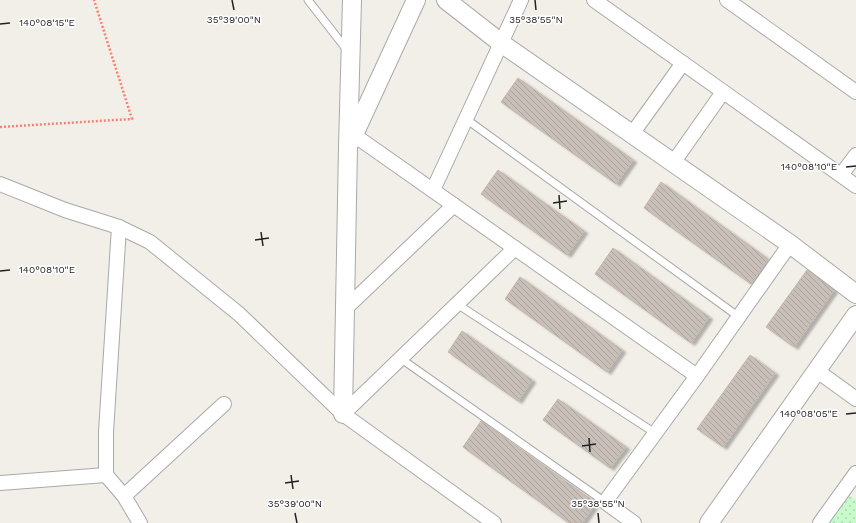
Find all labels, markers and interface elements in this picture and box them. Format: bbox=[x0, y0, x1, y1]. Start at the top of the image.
text: 35°39'00"N bbox=[207, 14, 261, 25]
text: 35°38'55"N bbox=[509, 14, 563, 25]
text: 140°08'15"E bbox=[19, 17, 75, 28]
text: 140°08'10"E bbox=[781, 161, 837, 172]
text: 140°08'10"E bbox=[19, 264, 75, 275]
text: 140°08'05"E bbox=[780, 408, 838, 419]
text: 35°39'00"N bbox=[268, 498, 322, 509]
text: 35°38'55"N bbox=[571, 498, 625, 509]

